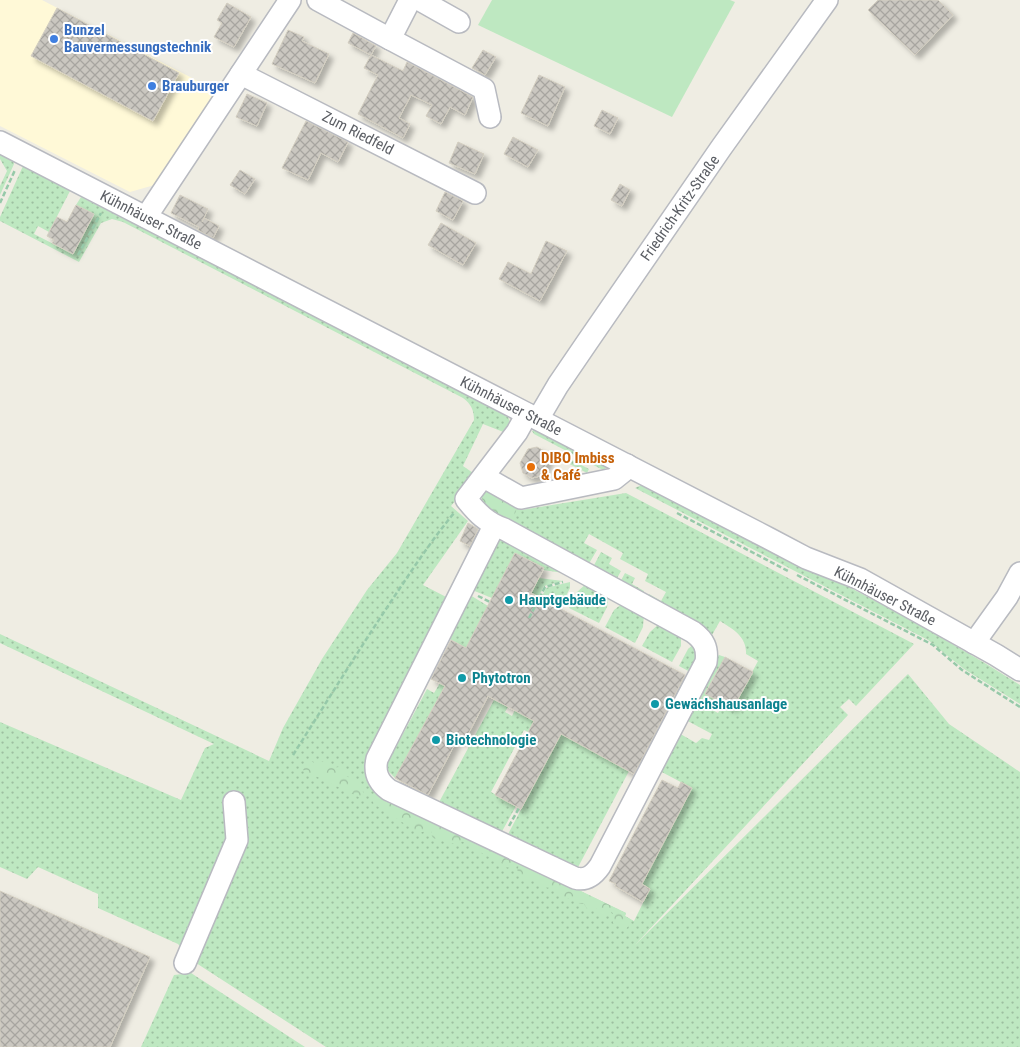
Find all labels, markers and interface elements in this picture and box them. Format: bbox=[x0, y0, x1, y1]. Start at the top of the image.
place label: Bunzel Bauvermessungstechnik bbox=[64, 21, 212, 56]
marker: Bunzel Bauvermessungstechnik bbox=[48, 33, 60, 45]
place label: Brauburger bbox=[162, 77, 229, 95]
marker: Brauburger bbox=[146, 80, 158, 92]
street label: Zum Riedfeld bbox=[319, 107, 397, 159]
street label: Friedrich-Kritz-Straße bbox=[637, 152, 723, 264]
street label: Kühnhäuser Straße bbox=[97, 187, 205, 253]
street label: Kühnhäuser Straße bbox=[457, 373, 565, 439]
place label: DIBO Imbiss & Café bbox=[541, 449, 615, 484]
marker: DIBO Imbiss & Café bbox=[525, 461, 537, 473]
street label: Kühnhäuser Straße bbox=[831, 563, 939, 629]
place label: Hauptgebäude bbox=[519, 591, 606, 609]
marker: Hauptgebäude bbox=[503, 594, 515, 606]
place label: Phytotron bbox=[472, 669, 531, 687]
marker: Phytotron bbox=[456, 672, 468, 684]
place label: Gewächshausanlage bbox=[665, 695, 787, 713]
marker: Gewächshausanlage bbox=[649, 698, 661, 710]
place label: Biotechnologie bbox=[446, 731, 536, 749]
marker: Biotechnologie bbox=[430, 734, 442, 746]

